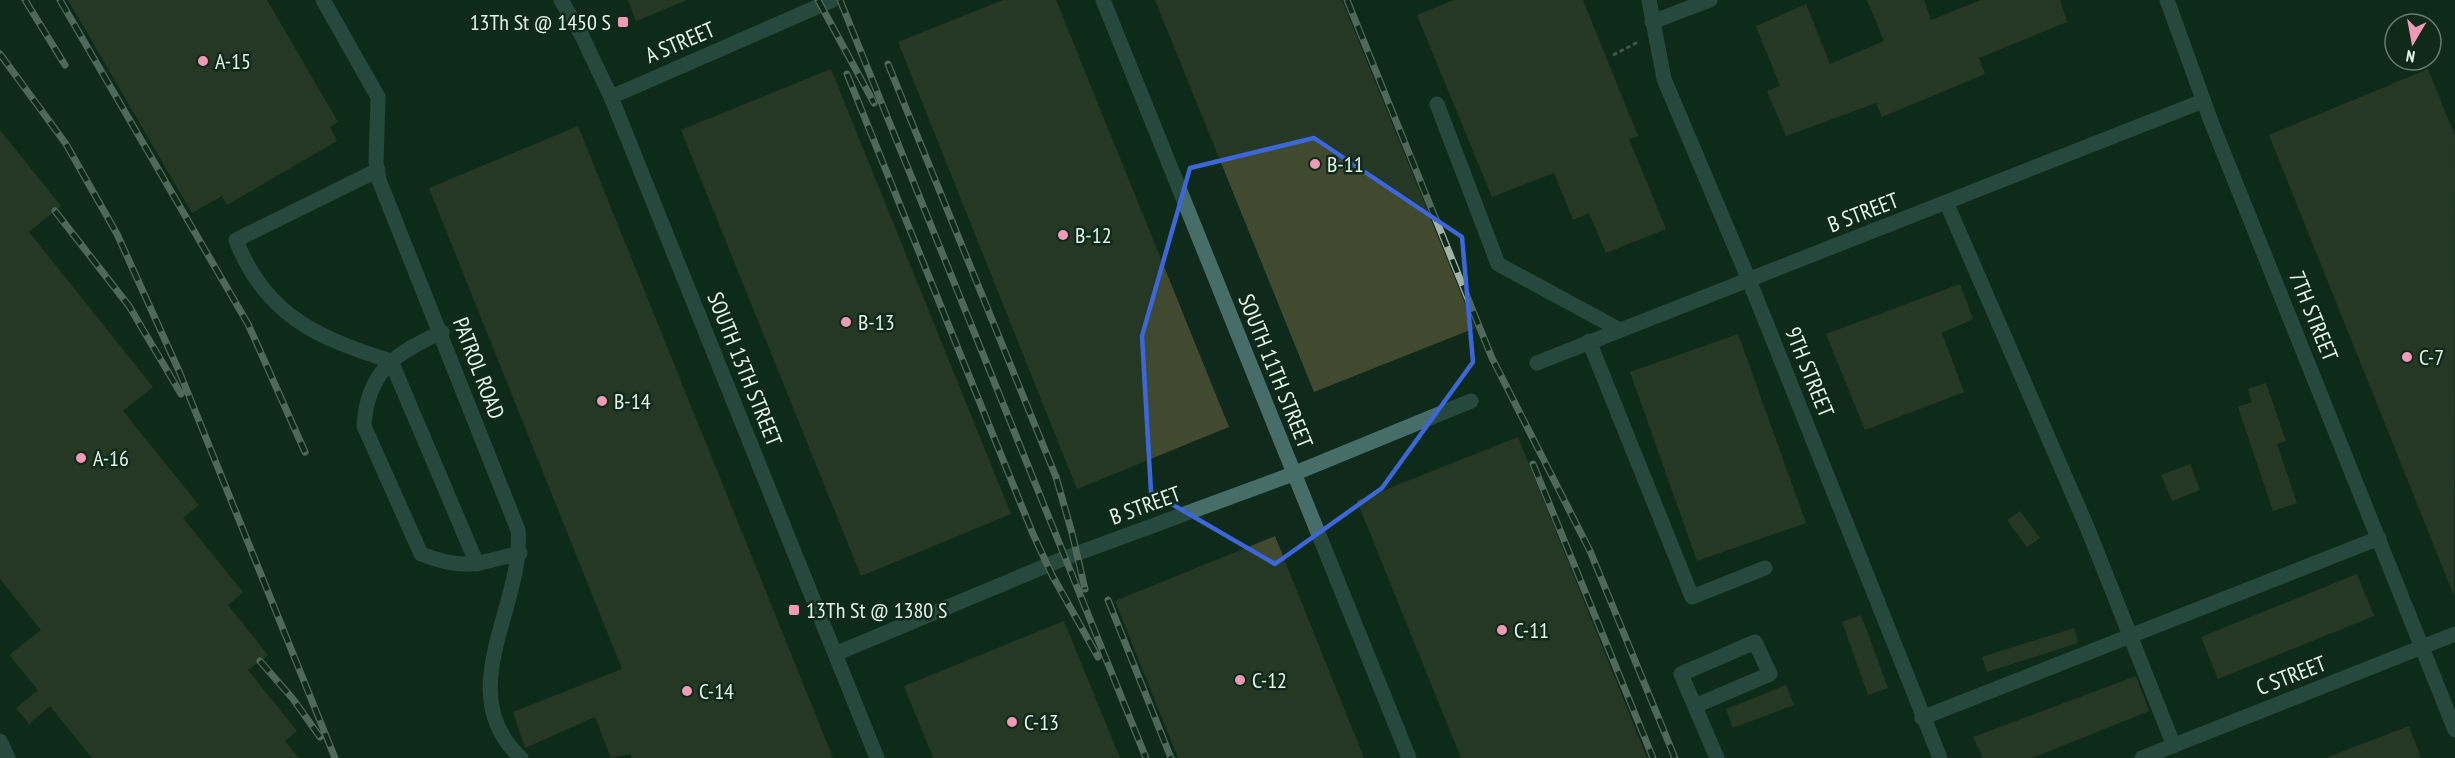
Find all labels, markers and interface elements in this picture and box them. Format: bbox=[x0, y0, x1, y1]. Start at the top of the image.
place label: 13Th St @ 1450 S bbox=[470, 8, 611, 36]
north arrow bbox=[2383, 12, 2443, 72]
marker: 13Th St @ 1450 S bbox=[616, 15, 630, 29]
street label: A STREET bbox=[641, 15, 719, 69]
text: N bbox=[2404, 46, 2416, 67]
place label: A-15 bbox=[215, 47, 251, 75]
marker: A-15 bbox=[196, 54, 210, 68]
place label: B-11 bbox=[1327, 150, 1364, 178]
marker: B-11 bbox=[1308, 157, 1322, 171]
street label: B STREET bbox=[1824, 186, 1903, 238]
place label: B-12 bbox=[1075, 221, 1112, 249]
marker: B-12 bbox=[1056, 228, 1070, 242]
street label: 7TH STREET bbox=[2283, 267, 2345, 365]
street label: SOUTH 13TH STREET bbox=[701, 288, 789, 450]
street label: SOUTH 11TH STREET bbox=[1232, 290, 1320, 452]
place label: B-13 bbox=[858, 308, 895, 336]
street label: PATROL ROAD bbox=[447, 313, 511, 423]
marker: B-13 bbox=[839, 315, 853, 329]
street label: 9TH STREET bbox=[1779, 323, 1841, 421]
place label: C-7 bbox=[2419, 343, 2444, 371]
marker: C-7 bbox=[2400, 350, 2414, 364]
place label: B-14 bbox=[614, 387, 651, 415]
marker: B-14 bbox=[595, 394, 609, 408]
place label: A-16 bbox=[93, 444, 129, 472]
marker: A-16 bbox=[74, 451, 88, 465]
street label: B STREET bbox=[1106, 479, 1184, 531]
place label: 13Th St @ 1380 S bbox=[806, 596, 947, 624]
marker: 13Th St @ 1380 S bbox=[787, 603, 801, 617]
place label: C-11 bbox=[1514, 616, 1549, 644]
marker: C-11 bbox=[1495, 623, 1509, 637]
street label: C STREET bbox=[2252, 649, 2330, 701]
place label: C-12 bbox=[1252, 666, 1287, 694]
marker: C-12 bbox=[1233, 673, 1247, 687]
place label: C-14 bbox=[699, 677, 734, 705]
marker: C-14 bbox=[680, 684, 694, 698]
place label: C-13 bbox=[1024, 708, 1059, 736]
marker: C-13 bbox=[1005, 715, 1019, 729]

